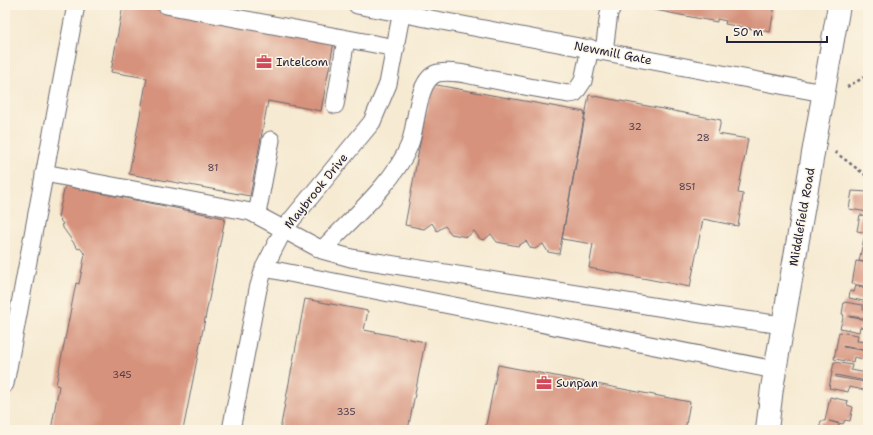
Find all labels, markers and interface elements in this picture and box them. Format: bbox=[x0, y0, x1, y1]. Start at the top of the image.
scale bar bbox=[727, 18, 827, 44]
text: 50 m bbox=[733, 24, 763, 40]
street label: Newmill Gate bbox=[573, 38, 654, 68]
office icon: Intelcom bbox=[255, 53, 273, 71]
place label: Intelcom bbox=[276, 54, 328, 70]
house number: 32 bbox=[628, 120, 642, 133]
house number: 28 bbox=[696, 131, 710, 144]
street label: Maybrook Drive bbox=[281, 150, 351, 232]
house number: 81 bbox=[208, 161, 218, 174]
street label: Middlefield Road bbox=[785, 166, 819, 268]
house number: 851 bbox=[679, 180, 695, 193]
house number: 345 bbox=[112, 368, 132, 381]
office icon: Sunpan bbox=[535, 374, 553, 392]
place label: Sunpan bbox=[556, 375, 598, 391]
house number: 335 bbox=[336, 405, 356, 418]

